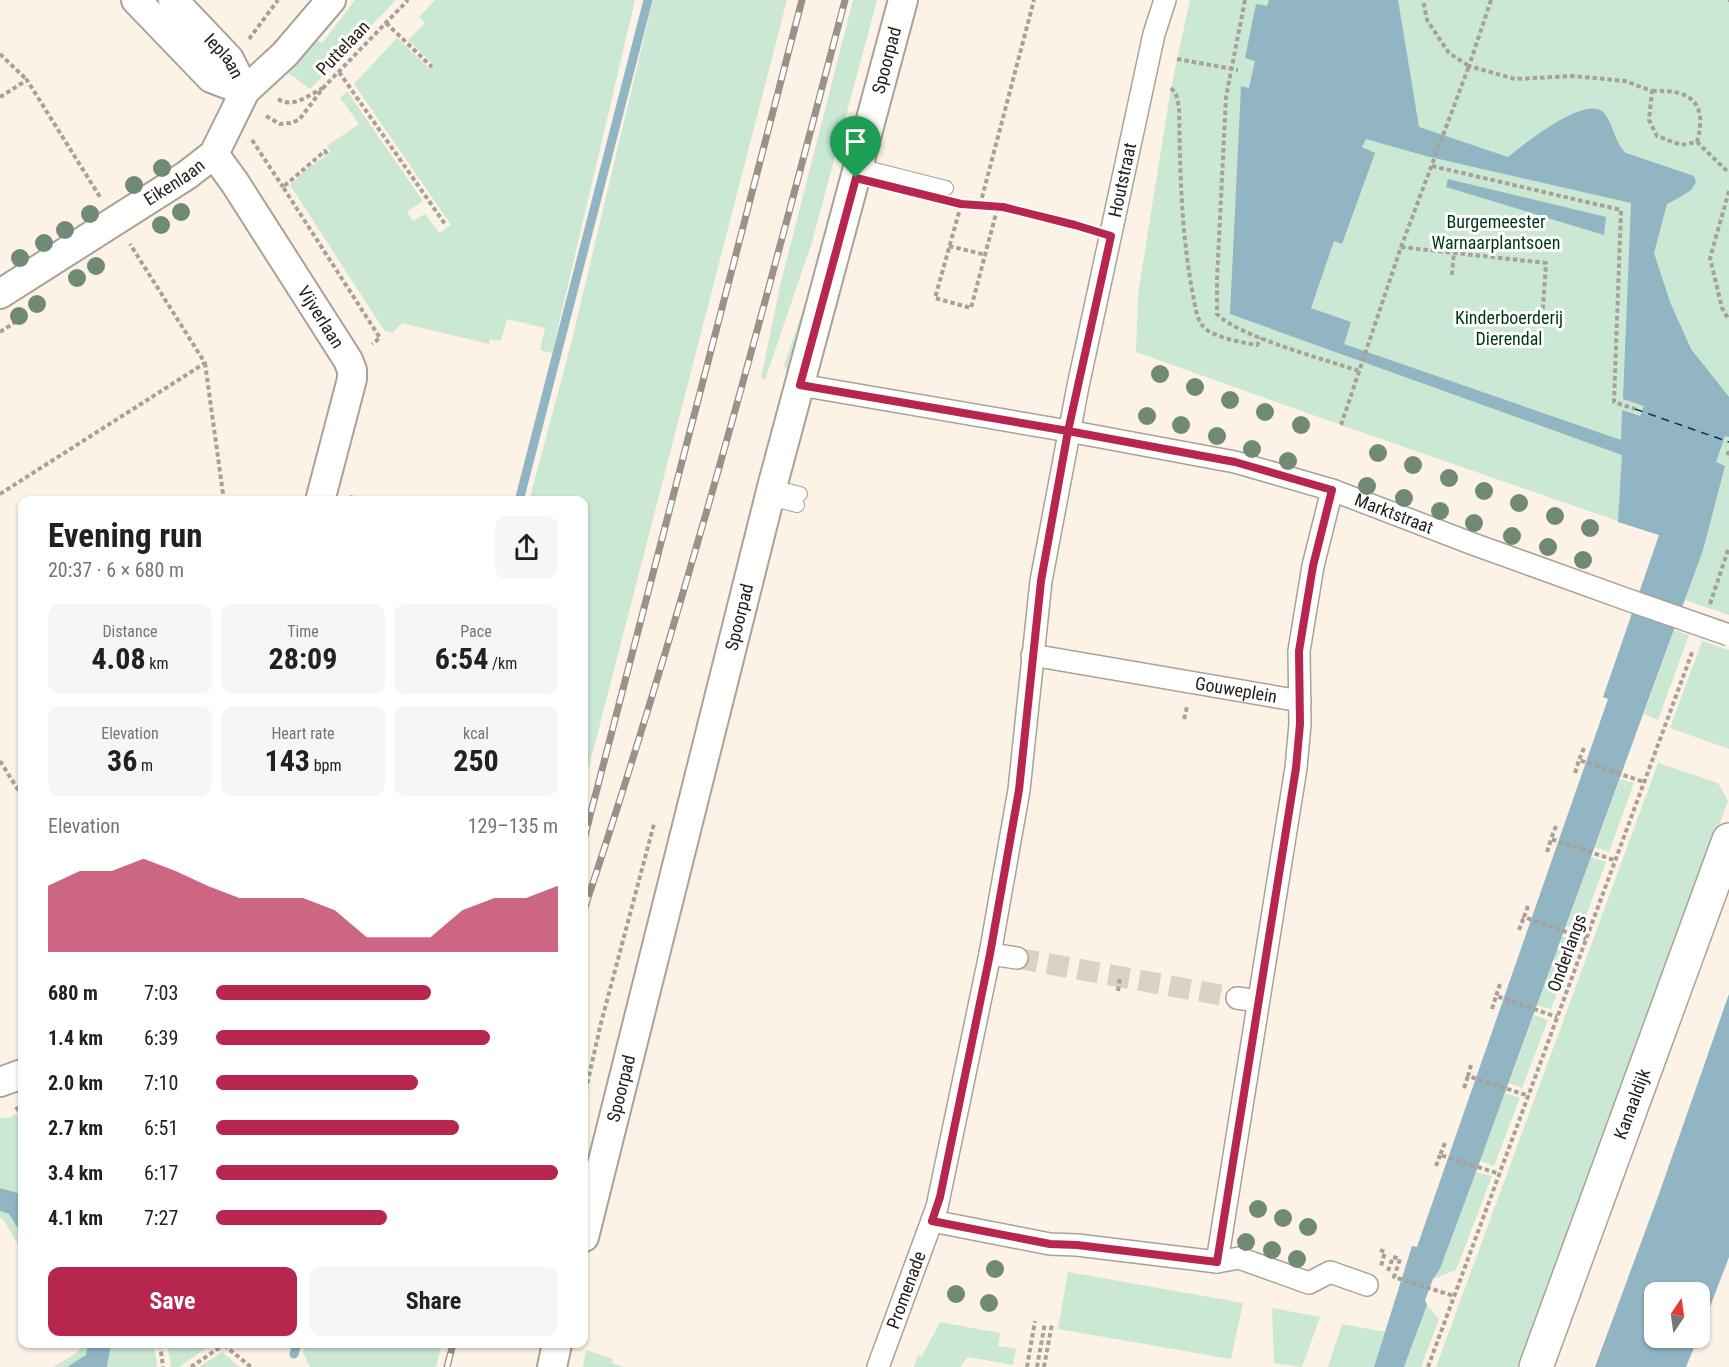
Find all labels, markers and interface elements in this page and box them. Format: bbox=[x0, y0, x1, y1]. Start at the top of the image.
street label: Puttelaan bbox=[312, 16, 374, 79]
street label: Spoorpad bbox=[867, 25, 905, 96]
street label: Ieplaan bbox=[200, 29, 248, 82]
pin bbox=[830, 116, 881, 178]
icon: arrive bbox=[839, 125, 872, 158]
street label: Houtstraat bbox=[1104, 141, 1140, 219]
street label: Eikenlaan bbox=[140, 154, 209, 210]
park label: Burgemeester Warnaarplantsoen bbox=[1431, 211, 1561, 253]
street label: Vijverlaan bbox=[293, 282, 349, 352]
park label: Kinderboerderij Dierendal bbox=[1455, 307, 1563, 349]
street label: Marktstraat bbox=[1352, 489, 1436, 538]
text: Evening run bbox=[48, 516, 203, 555]
button: share bbox=[495, 516, 558, 579]
text: 20:37 · 6 × 680 m bbox=[48, 558, 184, 582]
street label: Spoorpad bbox=[720, 581, 757, 653]
text: Distance bbox=[102, 622, 158, 641]
text: Time bbox=[287, 622, 319, 641]
text: Pace bbox=[460, 622, 492, 641]
text: 4.08 bbox=[91, 641, 146, 676]
text: 28:09 bbox=[269, 641, 337, 676]
text: 6:54 bbox=[435, 641, 488, 676]
text: km bbox=[146, 654, 169, 673]
text: /km bbox=[488, 654, 517, 673]
street label: Gouweplein bbox=[1193, 672, 1279, 707]
text: Elevation bbox=[101, 724, 159, 743]
text: Heart rate bbox=[271, 724, 335, 743]
text: kcal bbox=[463, 724, 489, 743]
text: 36 bbox=[107, 743, 137, 778]
text: 143 bbox=[265, 743, 310, 778]
text: 250 bbox=[453, 743, 499, 778]
text: m bbox=[137, 756, 153, 775]
text: bpm bbox=[310, 756, 341, 775]
text: Elevation bbox=[48, 814, 120, 838]
text: 129–135 m bbox=[468, 814, 558, 838]
street label: Onderlangs bbox=[1543, 911, 1590, 994]
text: 680 m bbox=[48, 981, 98, 1005]
text: 7:03 bbox=[144, 981, 178, 1005]
text: 1.4 km bbox=[48, 1026, 103, 1050]
text: 6:39 bbox=[144, 1026, 178, 1050]
street label: Spoorpad bbox=[602, 1053, 639, 1124]
street label: Kanaaldijk bbox=[1609, 1066, 1654, 1142]
text: 2.0 km bbox=[48, 1071, 103, 1095]
text: 7:10 bbox=[144, 1071, 178, 1095]
text: 2.7 km bbox=[48, 1116, 103, 1140]
text: 6:51 bbox=[144, 1116, 178, 1140]
text: 3.4 km bbox=[48, 1161, 103, 1185]
text: 6:17 bbox=[144, 1161, 178, 1185]
text: 4.1 km bbox=[48, 1206, 103, 1230]
text: 7:27 bbox=[144, 1206, 178, 1230]
street label: Promenade bbox=[882, 1248, 930, 1332]
button: Save bbox=[48, 1267, 297, 1336]
button: Share bbox=[309, 1267, 558, 1336]
north arrow bbox=[1644, 1282, 1710, 1348]
map controls bbox=[1644, 1282, 1710, 1348]

